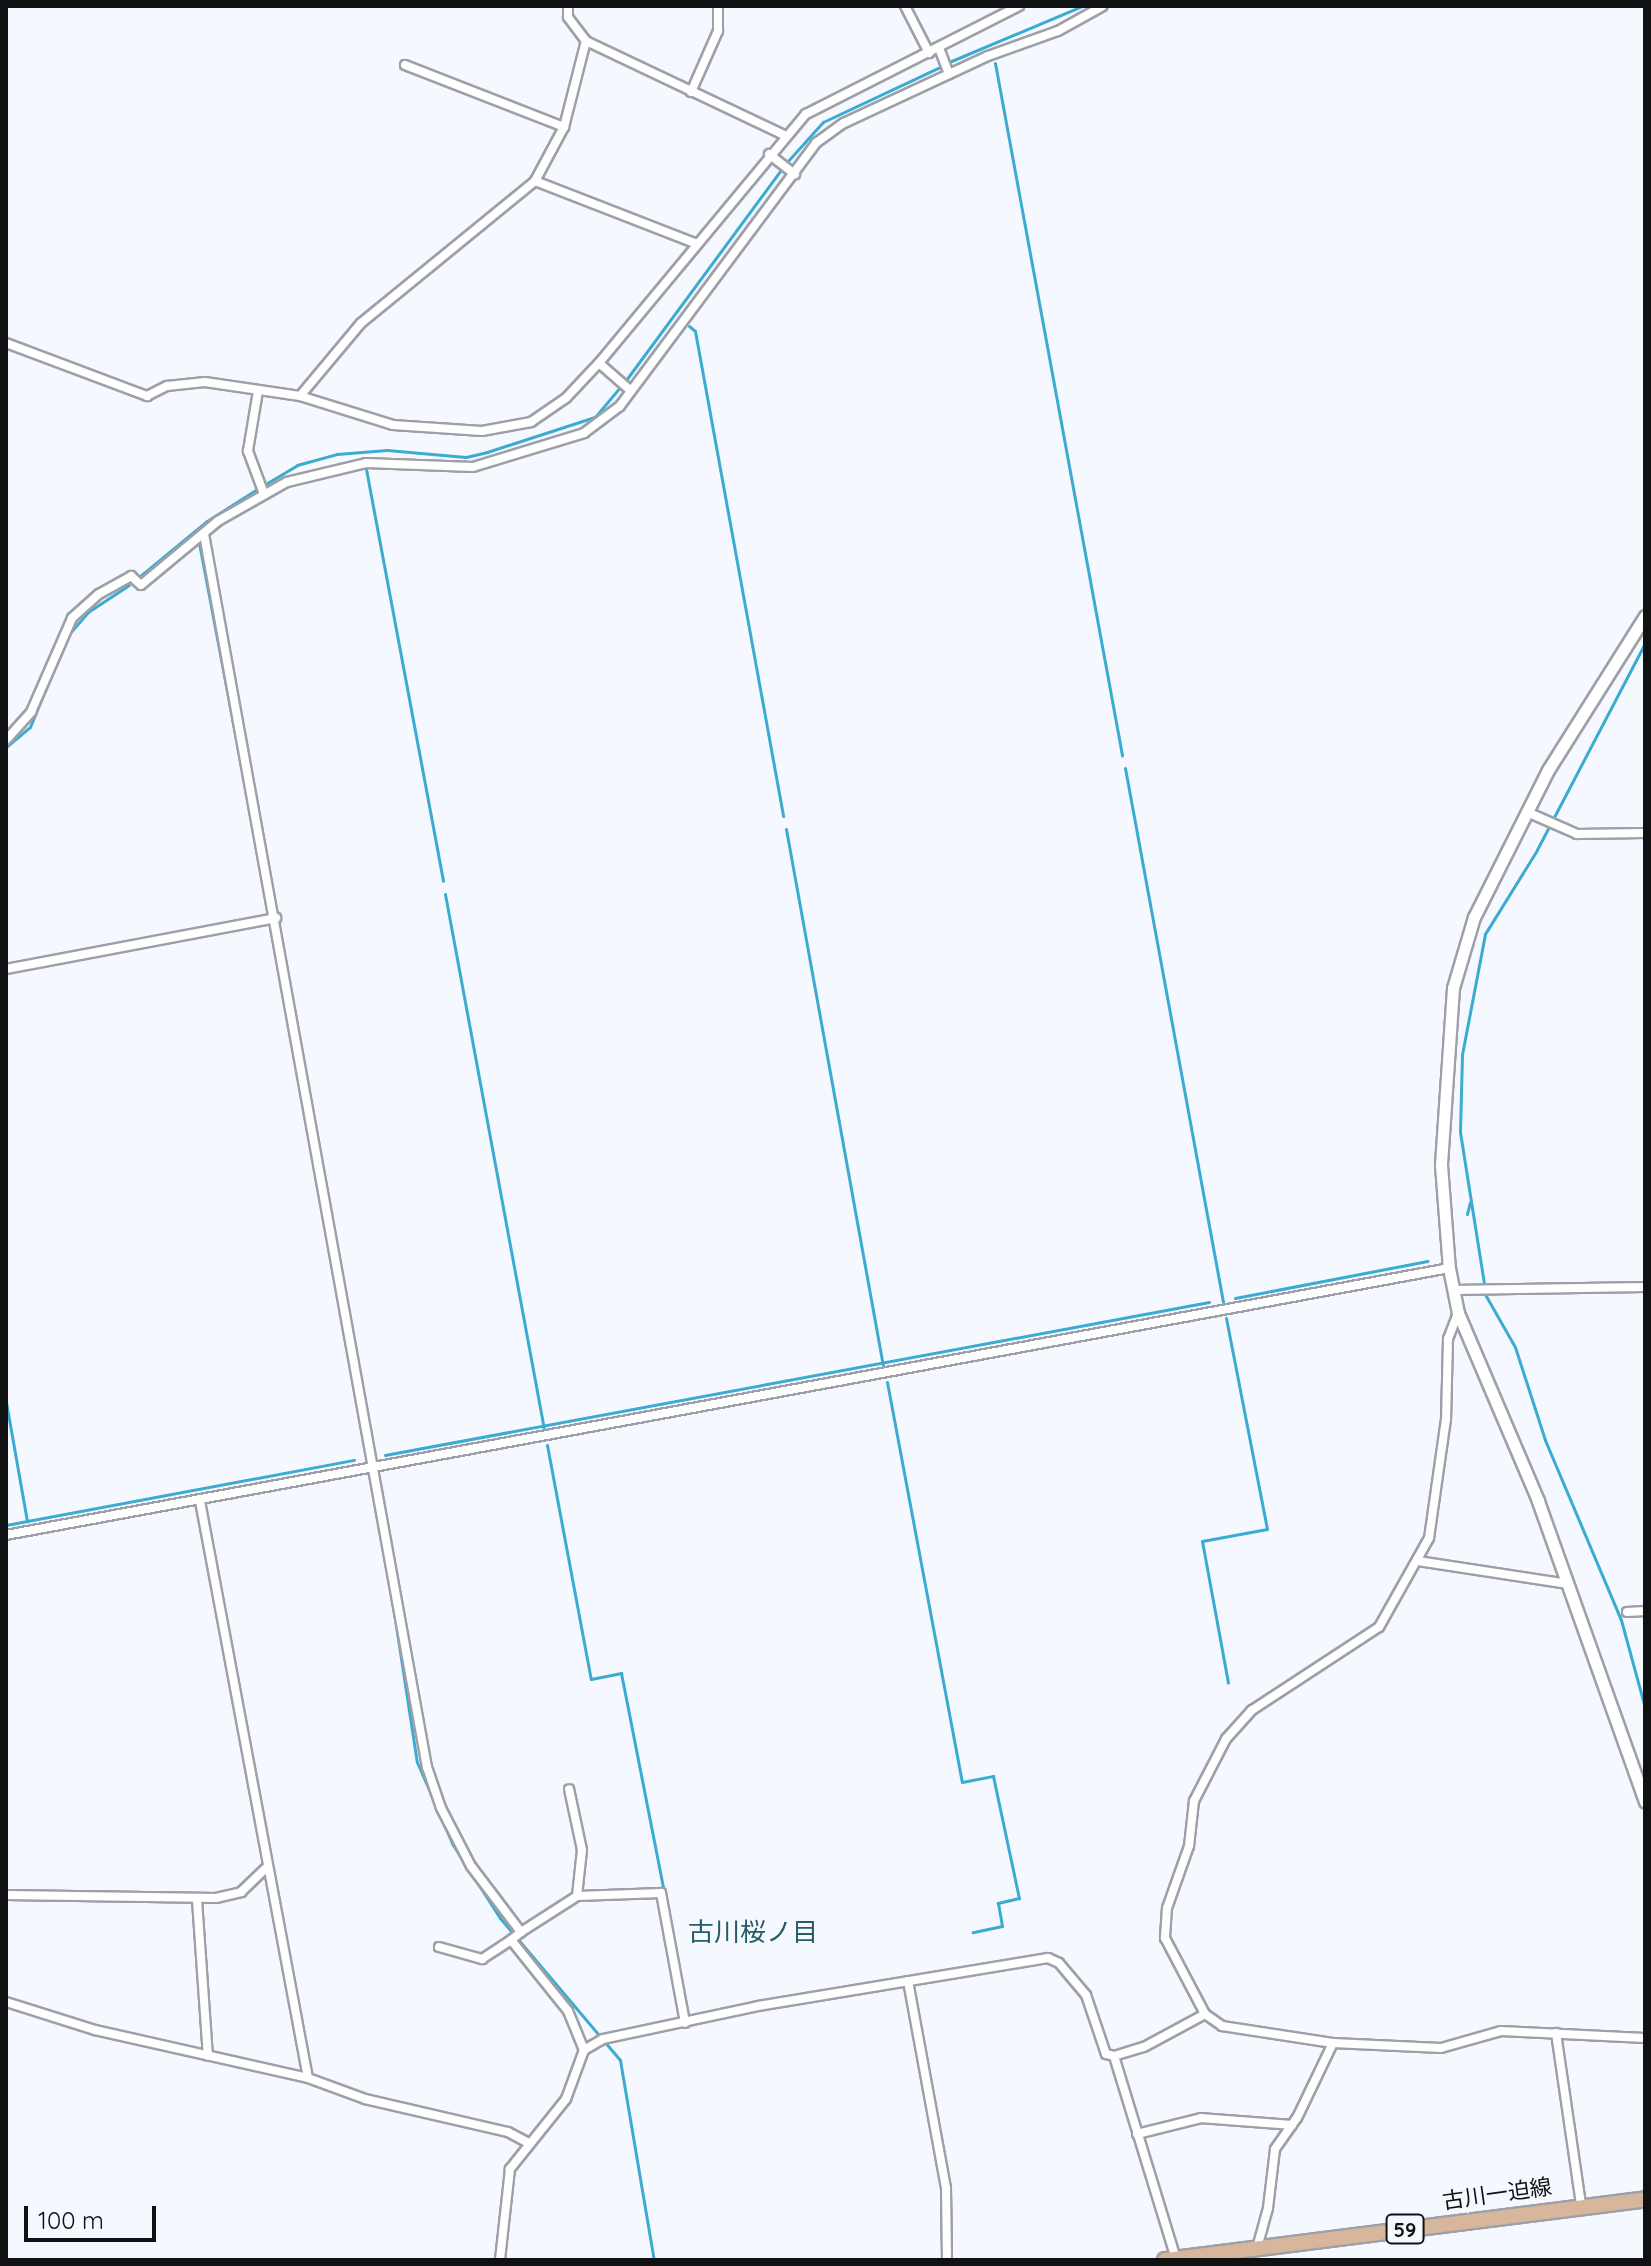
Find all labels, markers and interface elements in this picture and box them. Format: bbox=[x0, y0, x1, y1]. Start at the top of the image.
district label: 古川桜ノ目 bbox=[688, 1916, 818, 1948]
street label: 古川一迫線 bbox=[1441, 2173, 1553, 2215]
scale bar bbox=[28, 2190, 160, 2240]
text: 100 m bbox=[38, 2205, 104, 2235]
road number: 59 bbox=[1385, 2213, 1425, 2245]

